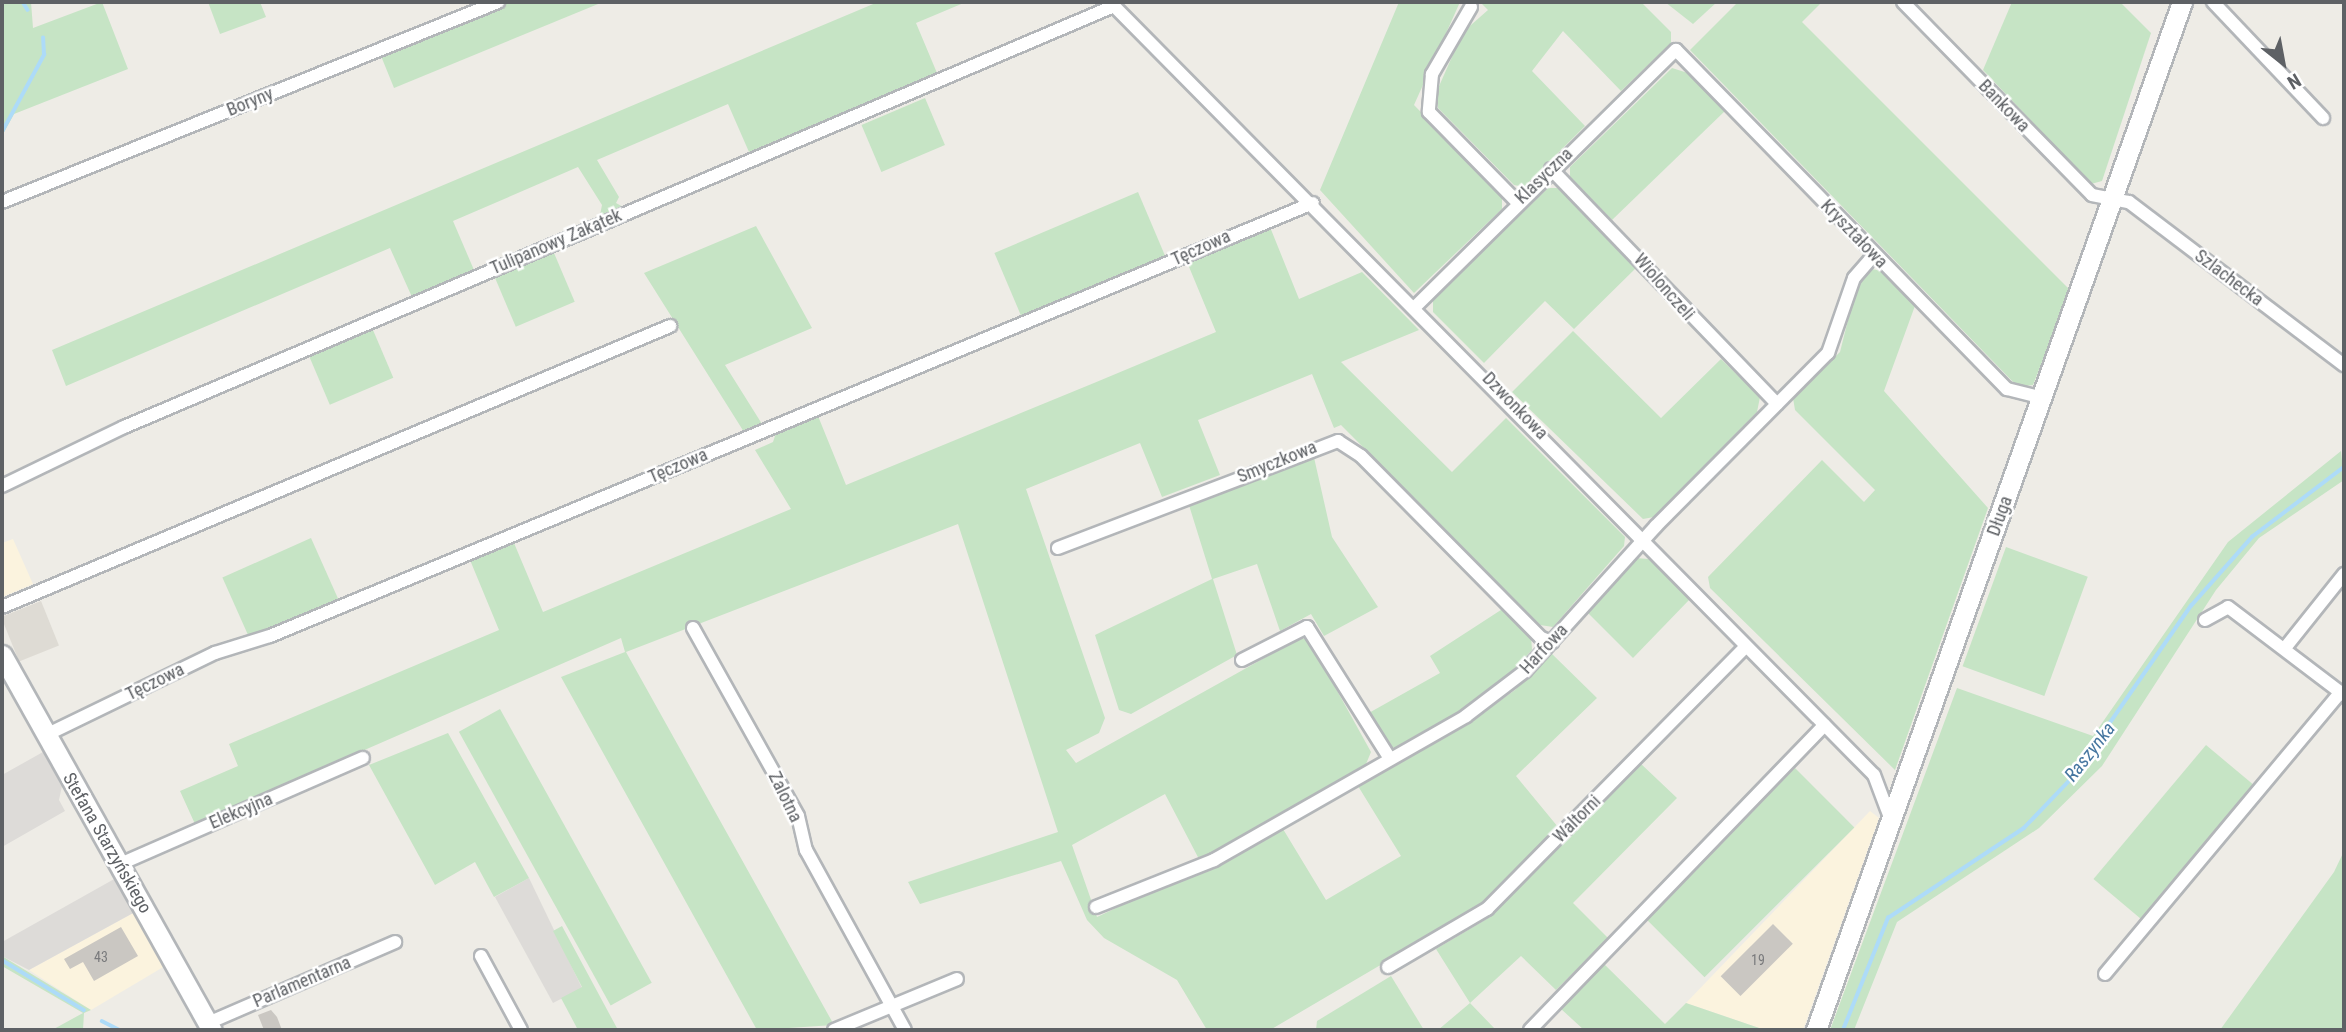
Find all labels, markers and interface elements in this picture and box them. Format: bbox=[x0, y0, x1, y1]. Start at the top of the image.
north arrow bbox=[2248, 28, 2318, 98]
text: N bbox=[2283, 69, 2305, 94]
street label: Bankowa bbox=[1974, 75, 2034, 137]
street label: Boryny bbox=[224, 83, 276, 121]
street label: Klasyczna bbox=[1511, 143, 1577, 209]
street label: Kryształowa bbox=[1816, 195, 1892, 273]
street label: Tulipanowy Zakątek bbox=[487, 205, 625, 279]
street label: Tęczowa bbox=[1168, 225, 1234, 271]
street label: Szlachecka bbox=[2190, 245, 2268, 311]
street label: Wiolonczeli bbox=[1629, 249, 1699, 325]
street label: Dzwonkowa bbox=[1478, 368, 1552, 444]
street label: Smyczkowa bbox=[1234, 436, 1320, 488]
street label: Tęczowa bbox=[645, 444, 711, 488]
street label: Długa bbox=[1983, 493, 2017, 539]
street label: Harfowa bbox=[1515, 620, 1573, 678]
street label: Tęczowa bbox=[122, 659, 188, 705]
water label: Raszynka bbox=[2060, 718, 2120, 786]
street label: Zalotna bbox=[763, 768, 807, 826]
street label: Stefana Starzyńskiego bbox=[58, 769, 156, 917]
street label: Elekcyjna bbox=[206, 788, 276, 834]
street label: Waltorni bbox=[1549, 791, 1605, 847]
house number: 43 bbox=[94, 949, 108, 965]
street label: Parlamentarna bbox=[250, 952, 354, 1012]
house number: 19 bbox=[1751, 952, 1765, 968]

